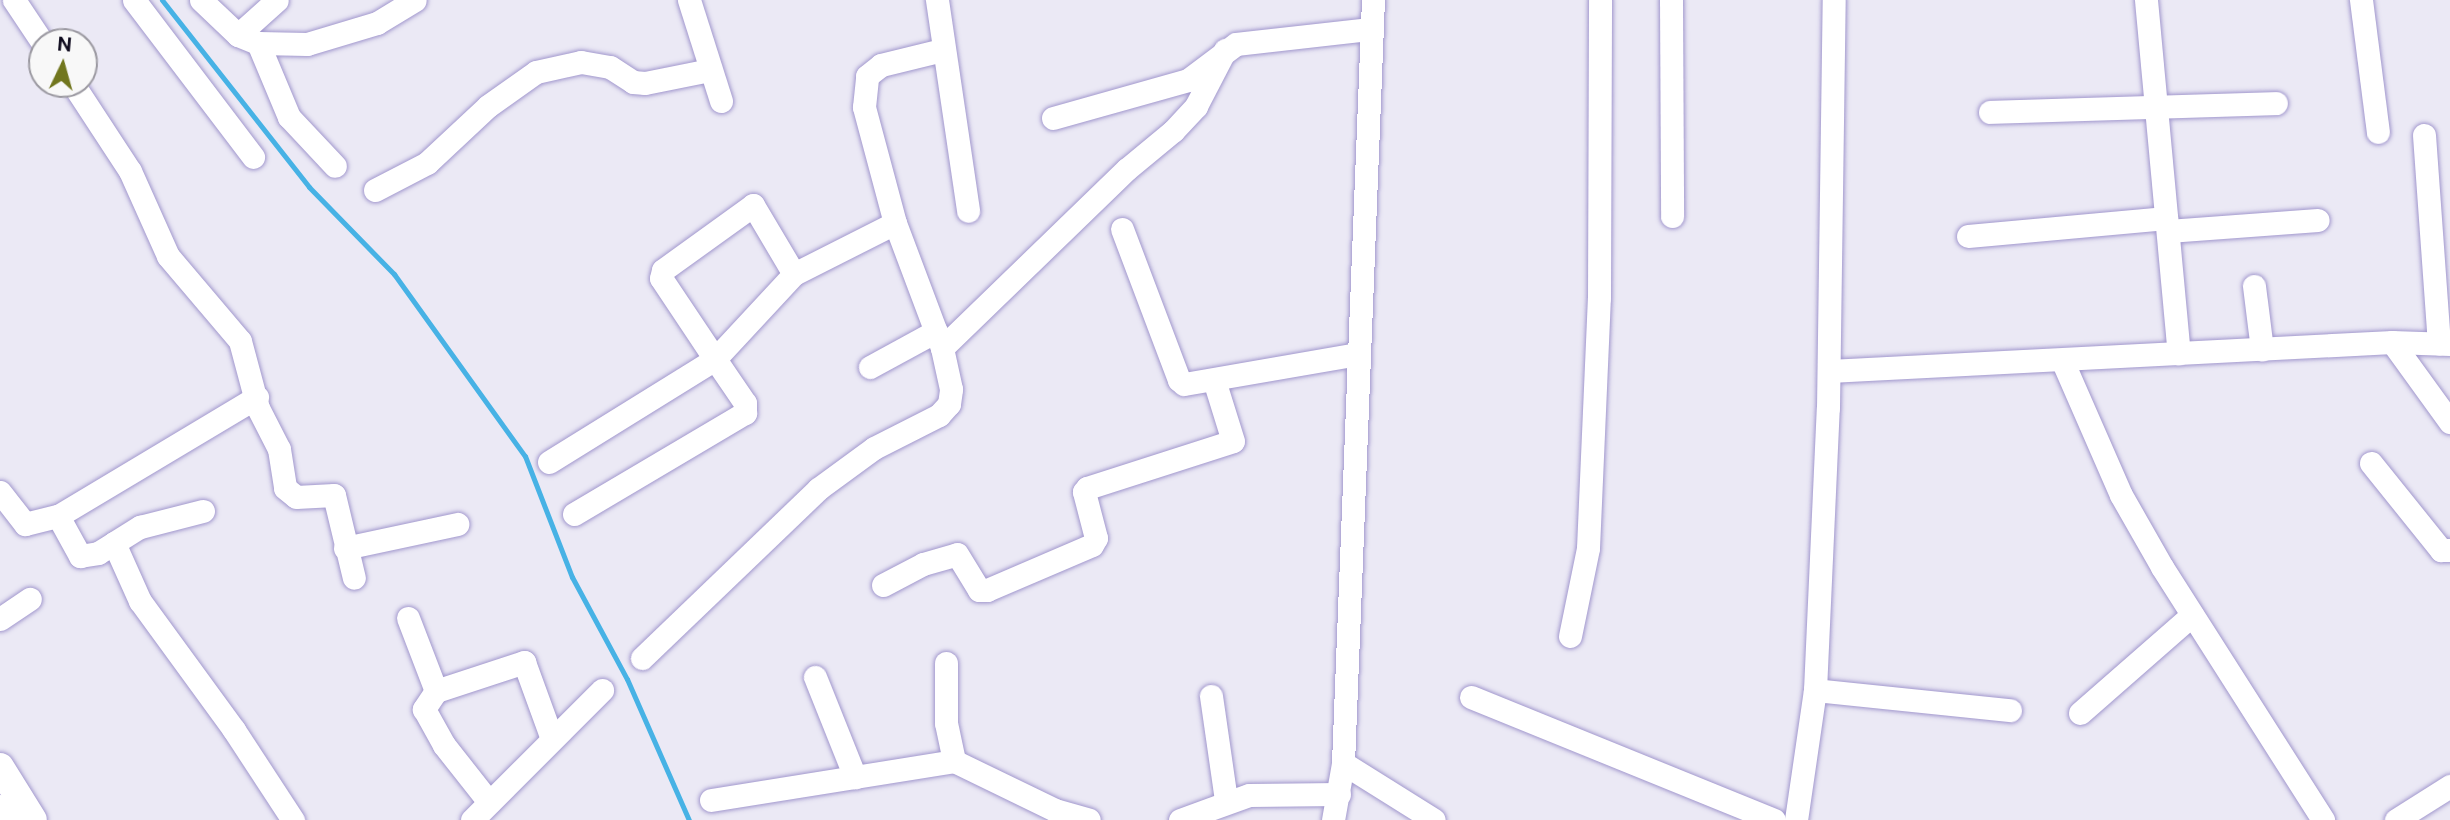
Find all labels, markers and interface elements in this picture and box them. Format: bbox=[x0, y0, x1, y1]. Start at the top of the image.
north arrow bbox=[28, 28, 98, 98]
text: N bbox=[56, 32, 73, 56]

